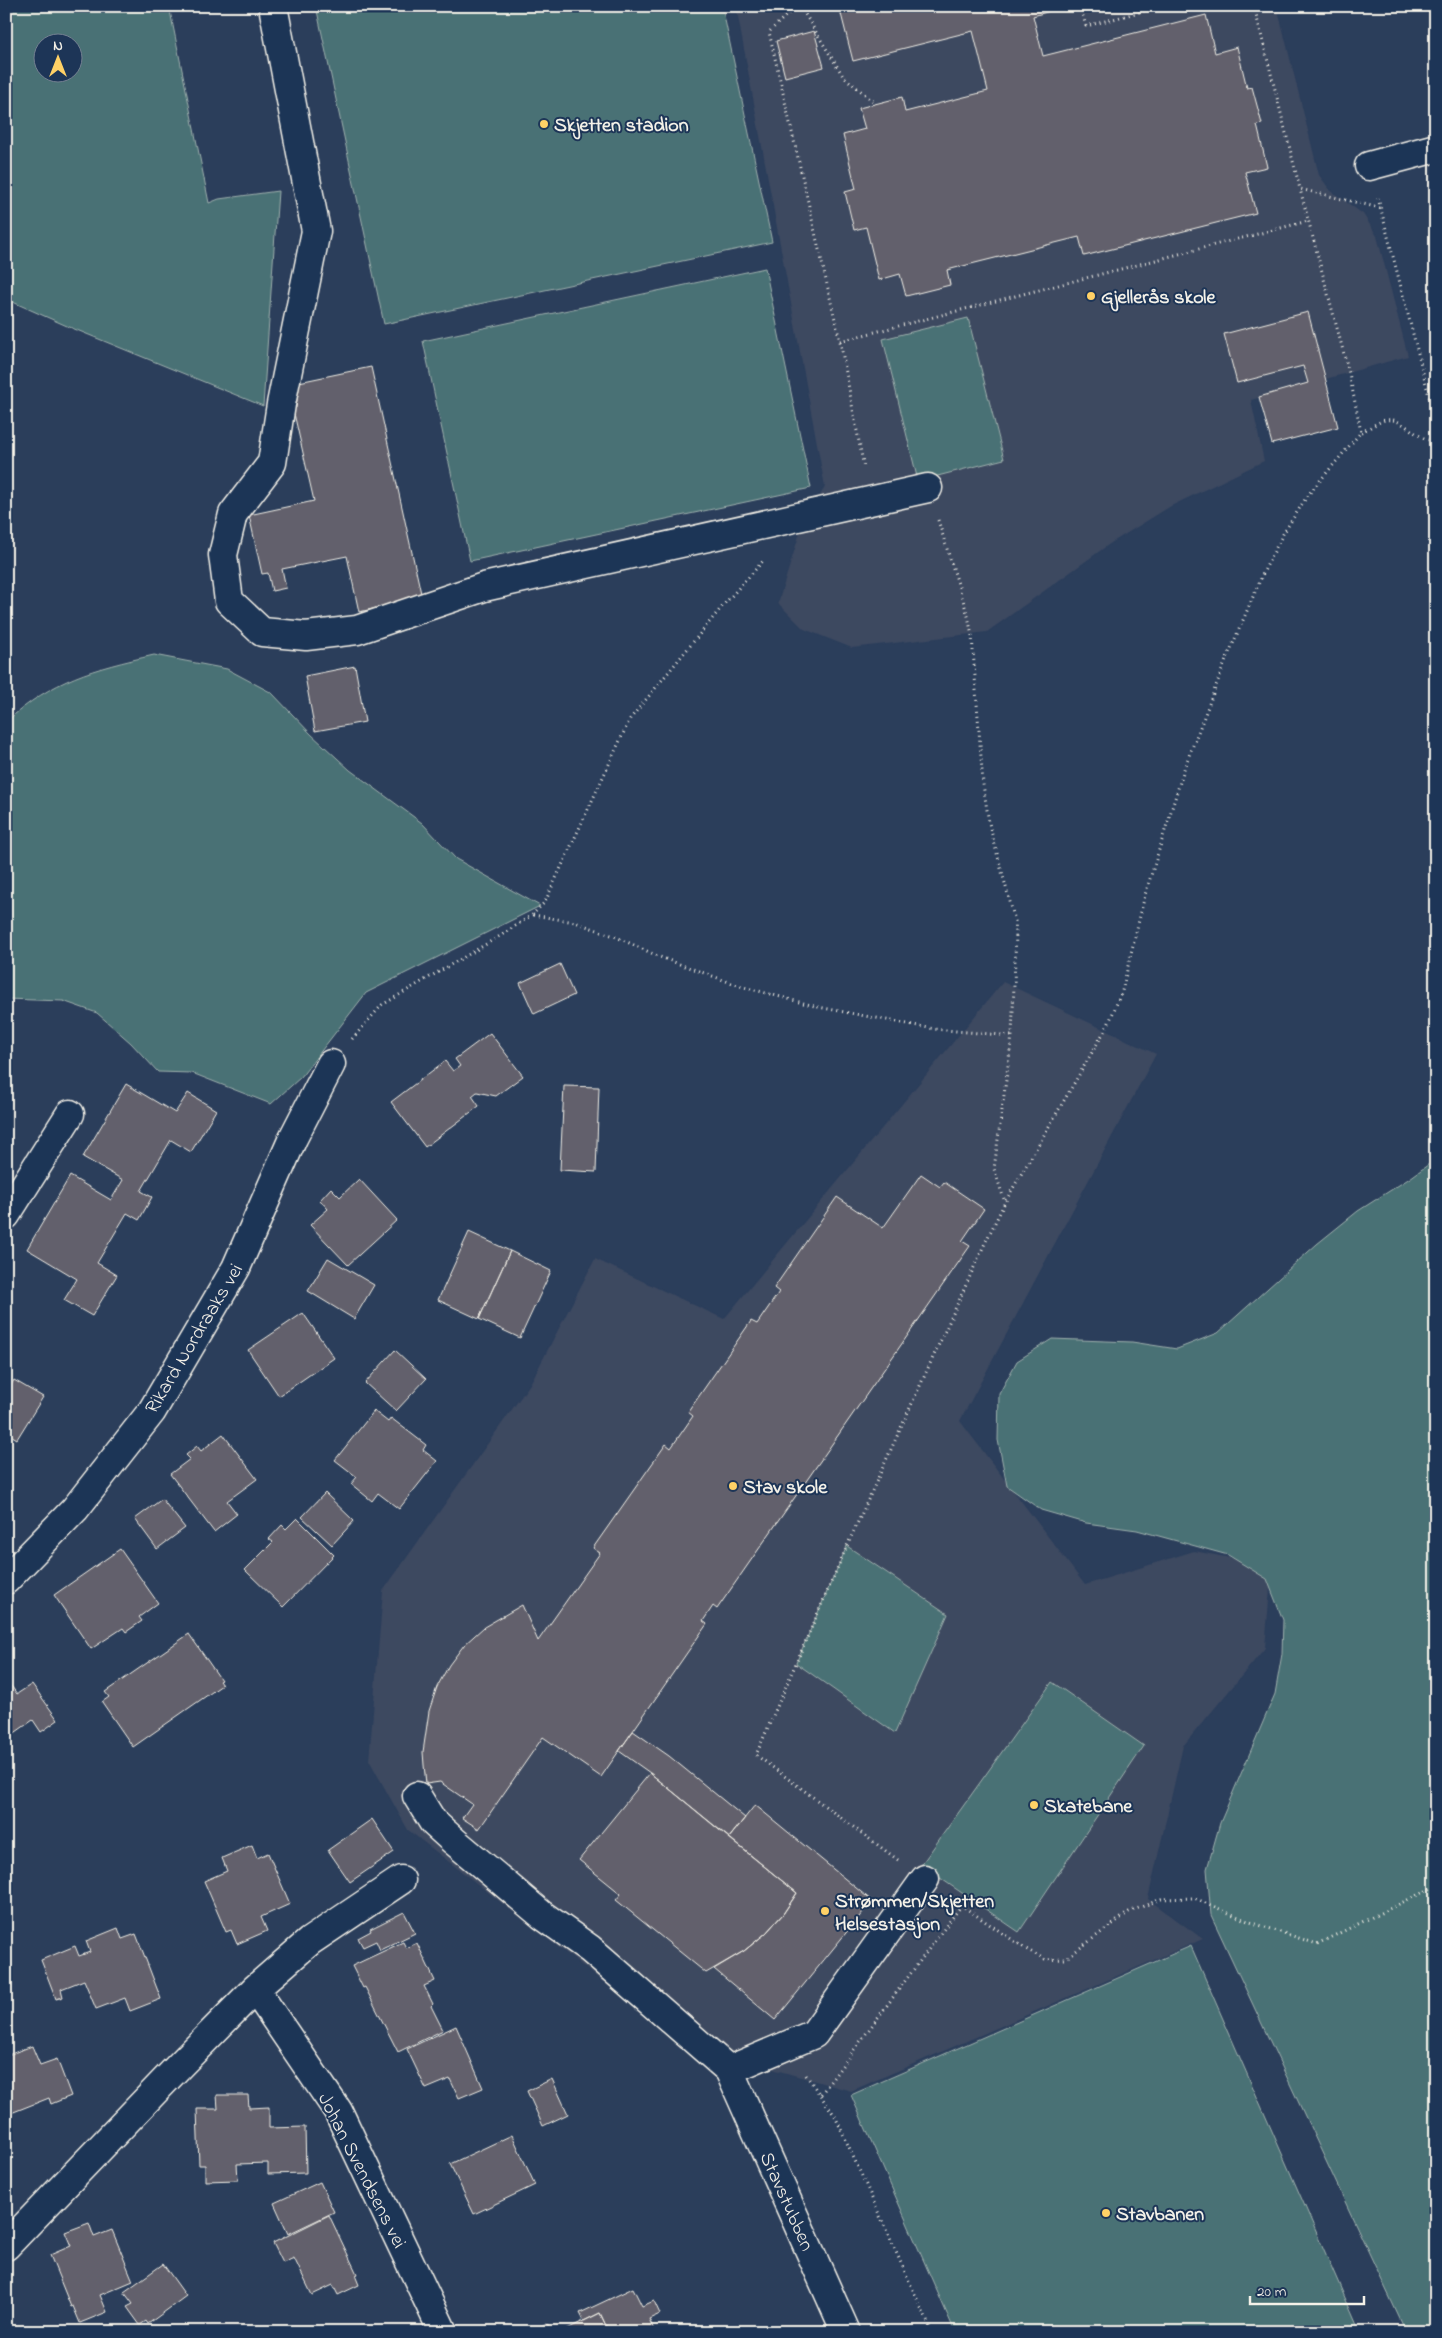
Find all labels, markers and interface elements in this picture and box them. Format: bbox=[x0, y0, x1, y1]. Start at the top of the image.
north arrow bbox=[32, 32, 82, 82]
text: N bbox=[53, 36, 63, 57]
place label: Skjetten stadion bbox=[554, 112, 689, 141]
marker: Skjetten stadion bbox=[538, 118, 550, 130]
place label: Gjellerås skole bbox=[1101, 284, 1216, 313]
marker: Gjellerås skole bbox=[1085, 290, 1097, 302]
street label: Rikard Nordraaks vei bbox=[139, 1259, 252, 1420]
place label: Stav skole bbox=[743, 1474, 828, 1503]
marker: Stav skole bbox=[727, 1480, 739, 1492]
place label: Skatebane bbox=[1044, 1793, 1133, 1822]
marker: Skatebane bbox=[1028, 1799, 1040, 1811]
place label: Strømmen/Skjetten Helsestasjon bbox=[835, 1888, 994, 1940]
marker: Strømmen/Skjetten Helsestasjon bbox=[819, 1905, 831, 1917]
street label: Johan Svendsens vei bbox=[309, 2088, 413, 2254]
street label: Stavstubben bbox=[751, 2148, 821, 2256]
place label: Stavbanen bbox=[1116, 2201, 1204, 2230]
marker: Stavbanen bbox=[1100, 2207, 1112, 2219]
scale bar bbox=[1250, 2273, 1363, 2305]
text: 20 m bbox=[1257, 2281, 1287, 2303]

